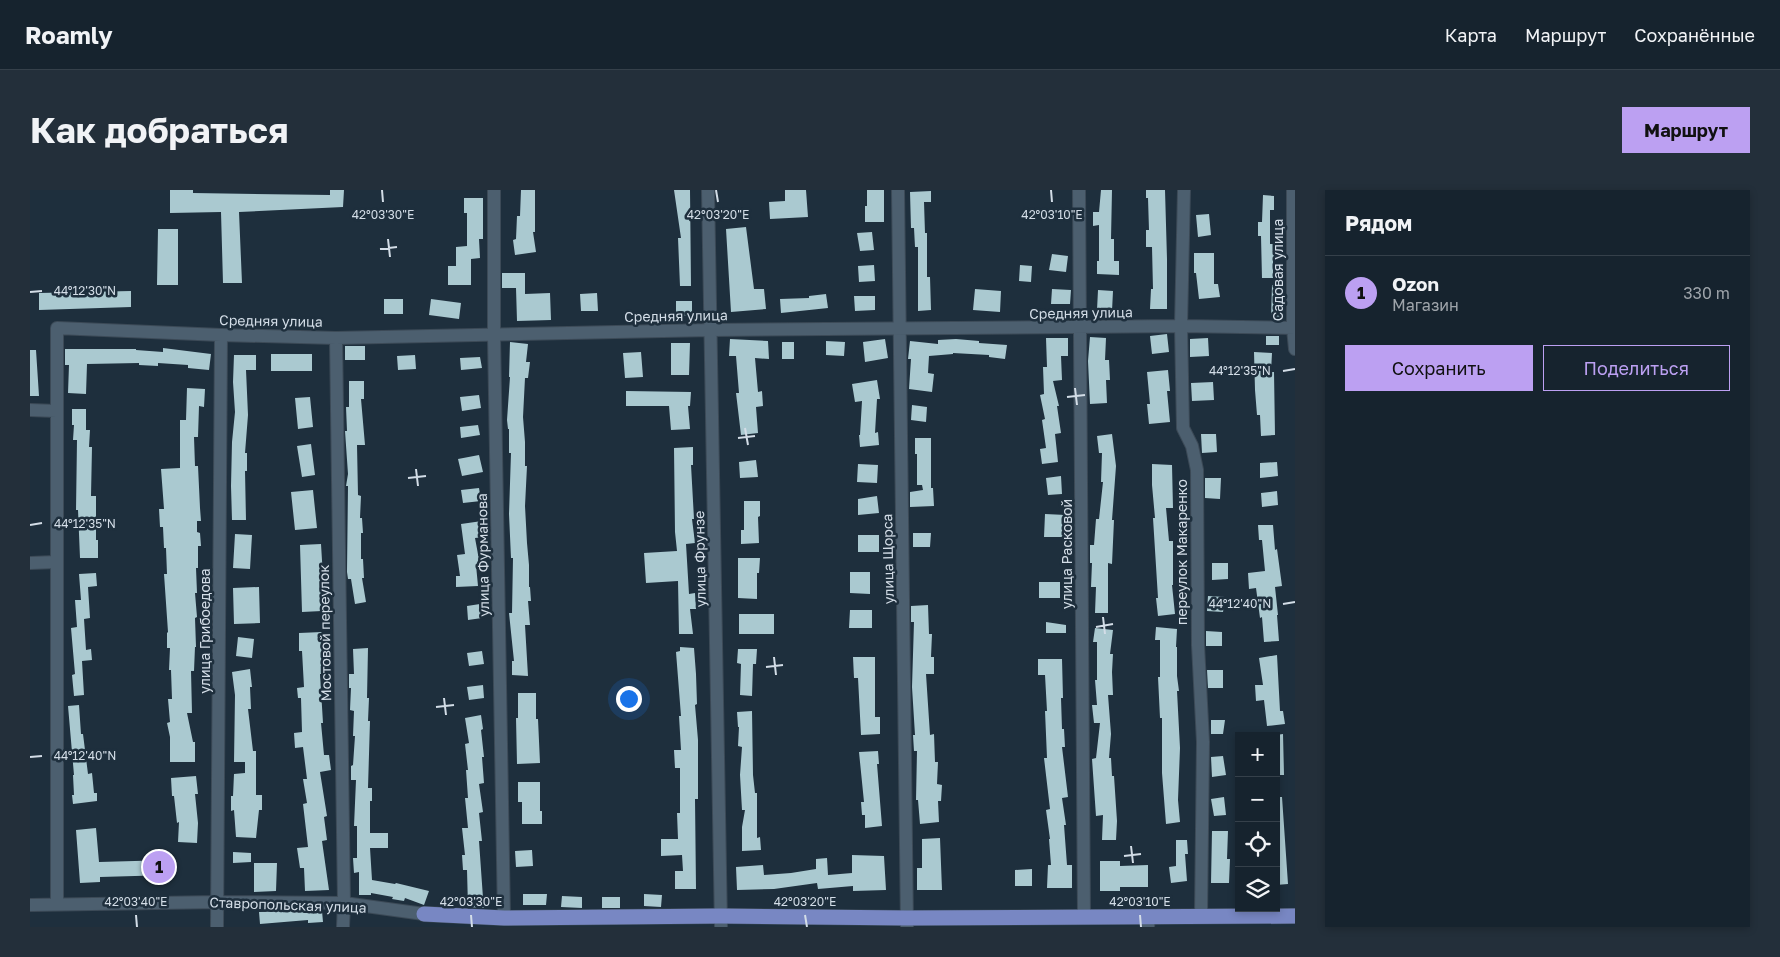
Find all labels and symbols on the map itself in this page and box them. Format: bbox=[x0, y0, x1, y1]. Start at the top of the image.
text: 42°03'30"E bbox=[352, 207, 414, 222]
text: 42°03'20"E bbox=[687, 207, 749, 222]
text: 42°03'10"E bbox=[1021, 207, 1083, 222]
street label: Садовая улица bbox=[1269, 219, 1286, 321]
text: 44°12'30"N bbox=[54, 283, 116, 298]
street label: Средняя улица bbox=[1029, 303, 1133, 322]
street label: Средняя улица bbox=[624, 306, 728, 325]
street label: Средняя улица bbox=[219, 311, 323, 330]
text: 44°12'35"N bbox=[1209, 363, 1271, 378]
street label: переулок Макаренко bbox=[1173, 479, 1190, 625]
street label: улица Фурманова bbox=[473, 493, 492, 617]
street label: улица Расковой bbox=[1058, 499, 1075, 609]
street label: улица Фрунзе bbox=[690, 510, 709, 608]
street label: улица Щорса bbox=[878, 513, 897, 605]
text: 44°12'35"N bbox=[54, 516, 116, 531]
street label: Мостовой переулок bbox=[315, 565, 334, 702]
street label: улица Грибоедова bbox=[196, 568, 213, 694]
text: 44°12'40"N bbox=[1209, 596, 1271, 611]
your location bbox=[616, 686, 642, 712]
text: 44°12'40"N bbox=[54, 748, 116, 763]
pin: 1 bbox=[143, 848, 175, 886]
street label: Ставропольская улица bbox=[209, 893, 367, 916]
text: 42°03'40"E bbox=[105, 894, 167, 909]
text: 42°03'30"E bbox=[440, 894, 502, 909]
text: 42°03'20"E bbox=[774, 894, 836, 909]
text: 42°03'10"E bbox=[1109, 894, 1171, 909]

